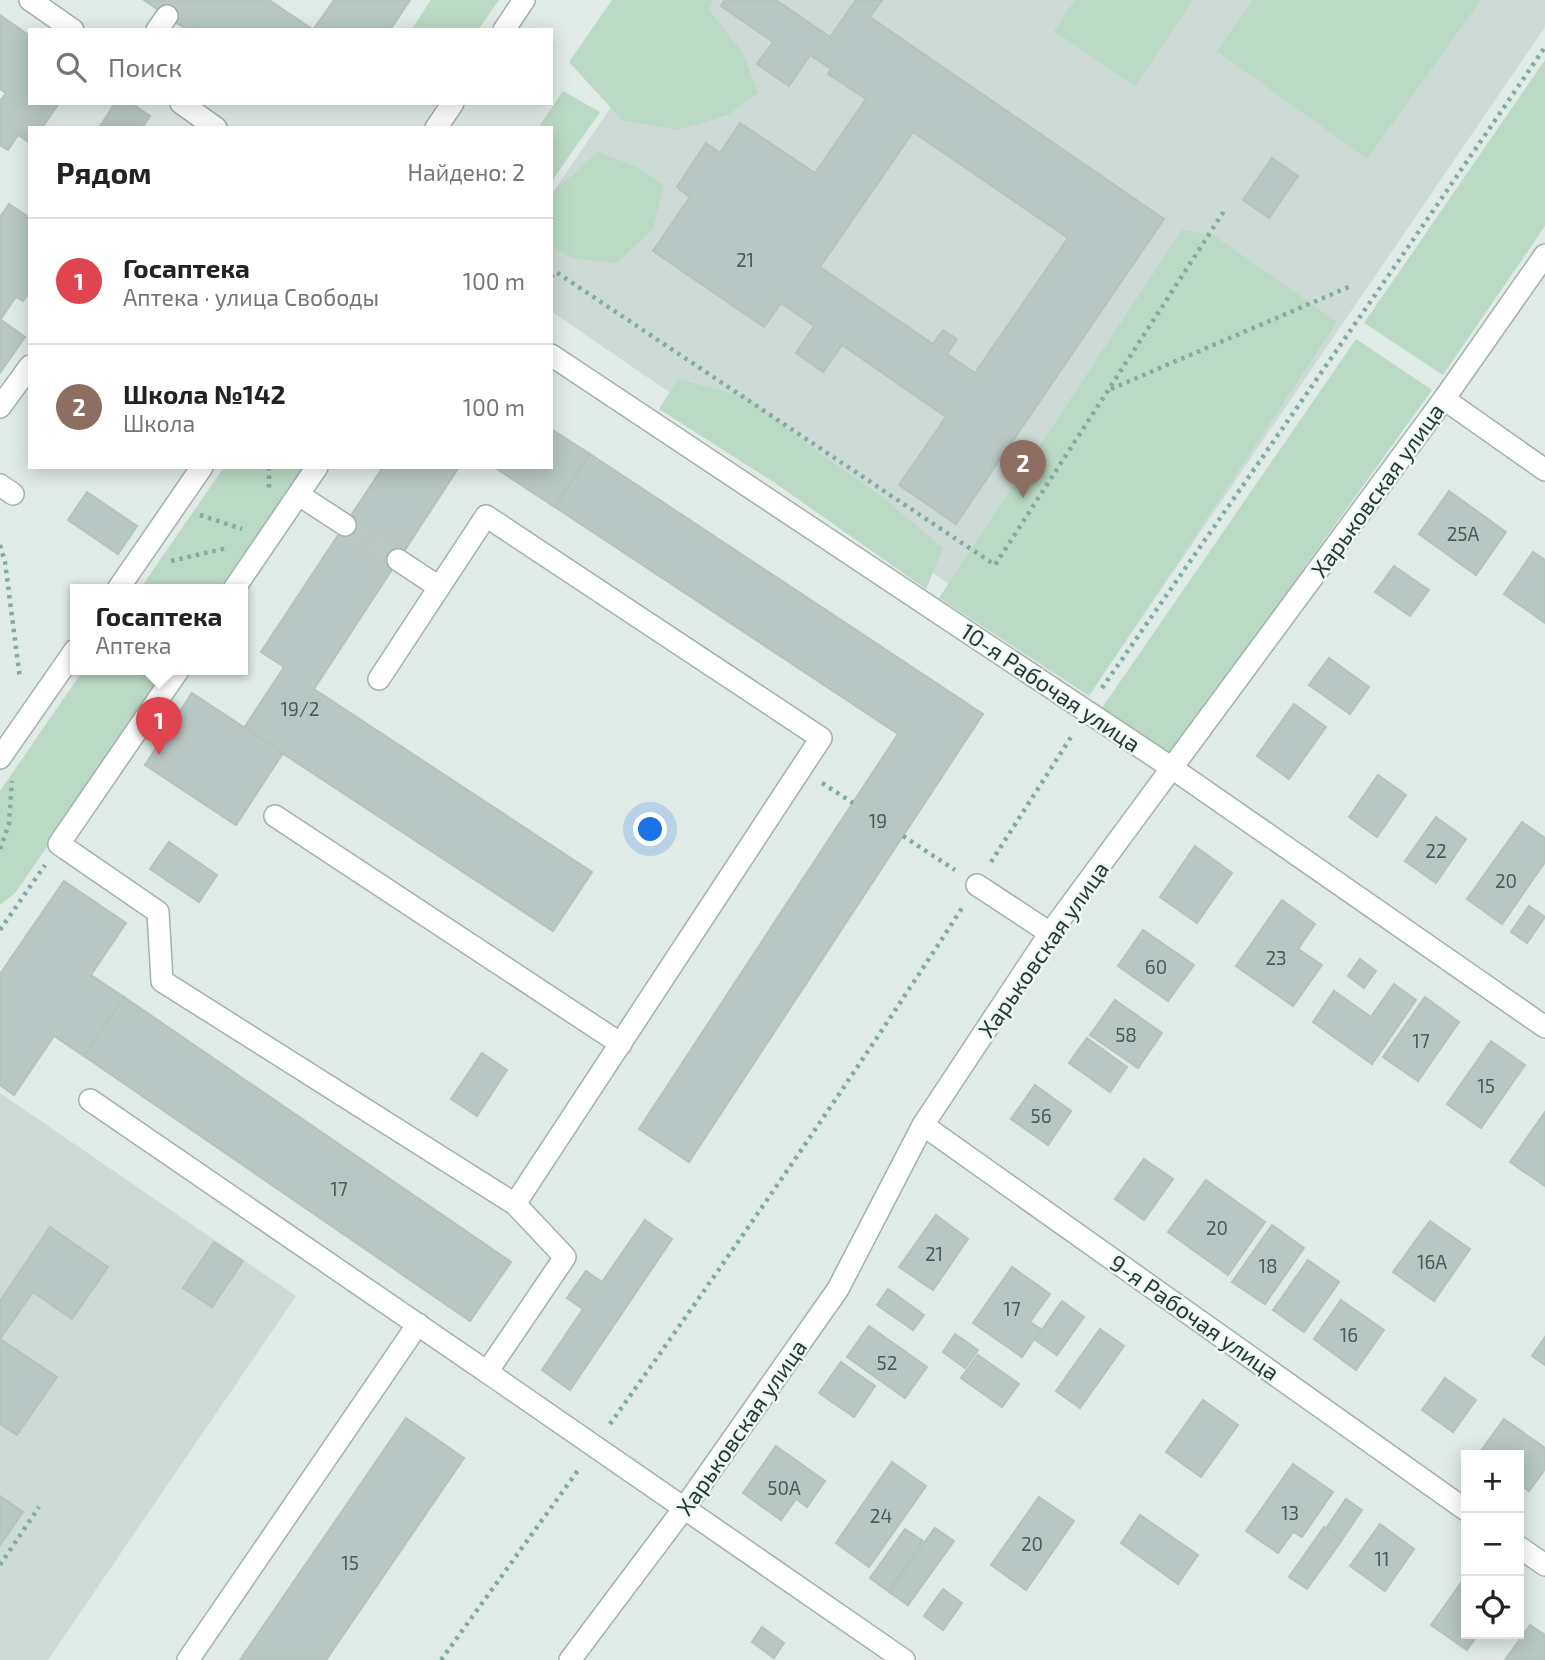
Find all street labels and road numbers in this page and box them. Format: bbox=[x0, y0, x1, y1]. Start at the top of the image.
street label: Харьковская улица bbox=[1304, 397, 1450, 583]
street label: 10-я Рабочая улица bbox=[955, 617, 1146, 758]
street label: Харьковская улица bbox=[972, 856, 1115, 1043]
street label: 9-я Рабочая улица bbox=[1104, 1248, 1285, 1387]
street label: Харьковская улица bbox=[670, 1334, 813, 1521]

